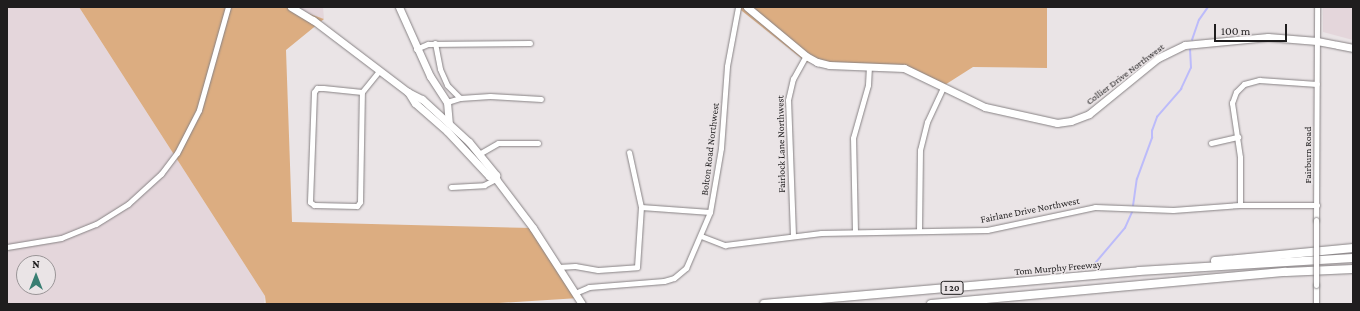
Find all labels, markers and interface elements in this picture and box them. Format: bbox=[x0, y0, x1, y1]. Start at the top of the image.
scale bar bbox=[1216, 16, 1289, 42]
text: 100 m bbox=[1221, 24, 1250, 38]
street label: Collier Drive Northwest bbox=[1084, 41, 1166, 107]
street label: Fairlock Lane Northwest bbox=[774, 95, 788, 193]
street label: Bolton Road Northwest bbox=[698, 102, 722, 196]
street label: Fairburn Road bbox=[1302, 127, 1314, 183]
street label: Fairlane Drive Northwest bbox=[980, 195, 1080, 225]
north arrow bbox=[16, 255, 56, 295]
text: N bbox=[32, 258, 40, 270]
street label: Tom Murphy Freeway bbox=[1014, 258, 1102, 278]
road number: I 20 bbox=[940, 281, 964, 295]

